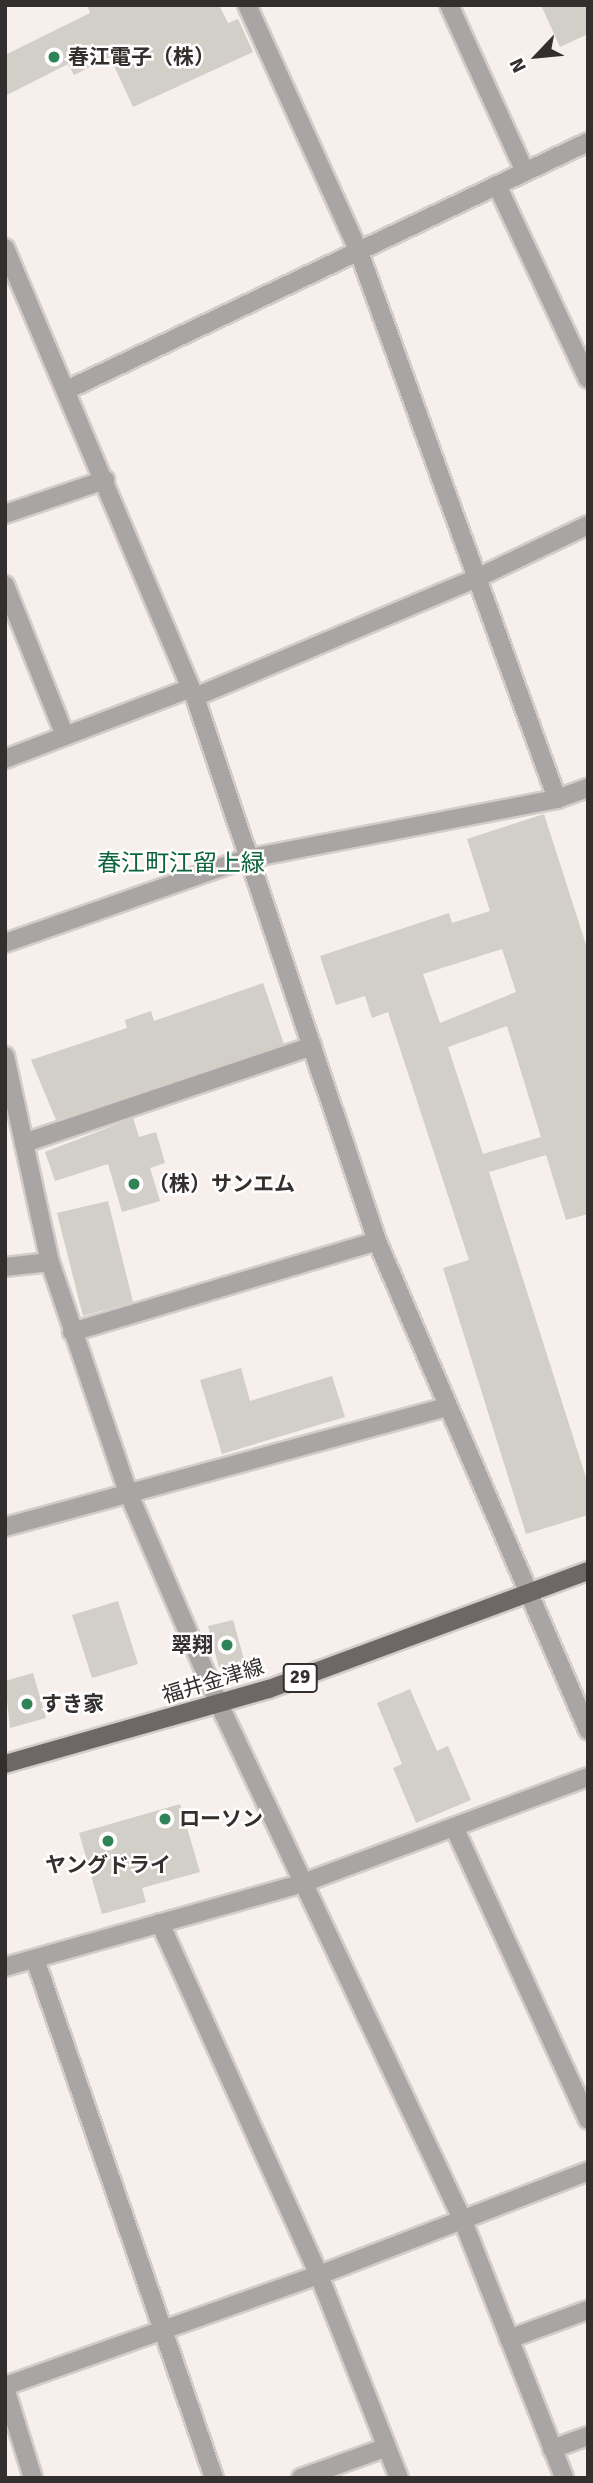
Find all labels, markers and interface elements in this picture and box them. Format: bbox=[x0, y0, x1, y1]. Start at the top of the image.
north arrow bbox=[502, 21, 572, 91]
place label: 春江電子（株） bbox=[68, 44, 215, 70]
marker: 春江電子（株） bbox=[46, 49, 62, 65]
text: N bbox=[504, 54, 532, 76]
district label: 春江町江留上緑 bbox=[97, 850, 265, 878]
place label: （株）サンエム bbox=[148, 1171, 295, 1197]
marker: （株）サンエム bbox=[126, 1176, 142, 1192]
place label: 翠翔 bbox=[171, 1632, 213, 1658]
marker: 翠翔 bbox=[219, 1637, 235, 1653]
street label: 福井金津線 bbox=[159, 1654, 267, 1708]
road number: 29 bbox=[282, 1662, 318, 1694]
place label: すき家 bbox=[41, 1691, 104, 1717]
marker: すき家 bbox=[19, 1696, 35, 1712]
place label: ローソン bbox=[179, 1806, 263, 1832]
marker: ローソン bbox=[157, 1811, 173, 1827]
marker: ヤングドライ bbox=[100, 1833, 116, 1849]
place label: ヤングドライ bbox=[45, 1852, 171, 1878]

